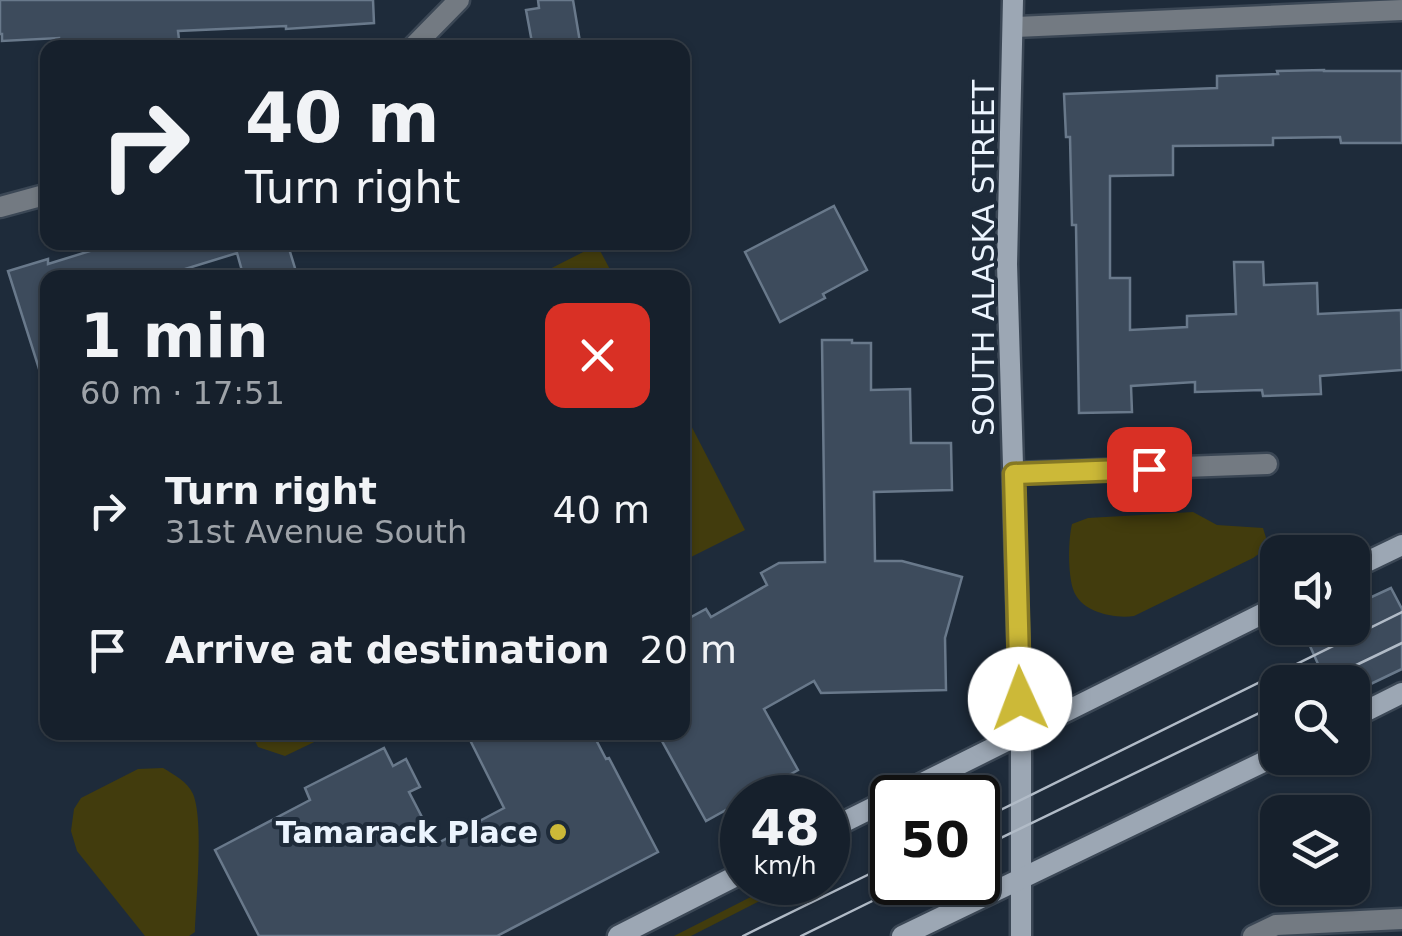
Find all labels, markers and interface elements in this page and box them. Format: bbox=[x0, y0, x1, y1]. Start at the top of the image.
text: 40 m bbox=[245, 77, 440, 159]
street label: SOUTH ALASKA STREET bbox=[966, 79, 1001, 436]
icon: right bbox=[80, 80, 210, 210]
text: Turn right bbox=[245, 161, 460, 214]
text: 1 min bbox=[80, 301, 268, 371]
button: close bbox=[545, 303, 650, 408]
text: 60 m · 17:51 bbox=[80, 374, 285, 412]
pin bbox=[1107, 427, 1192, 512]
icon: arrive bbox=[1122, 442, 1177, 497]
text: Turn right bbox=[165, 469, 377, 513]
icon: right bbox=[80, 483, 135, 538]
text: 40 m bbox=[553, 488, 650, 532]
text: 31st Avenue South bbox=[165, 513, 467, 551]
map controls bbox=[1260, 535, 1370, 905]
button: sound bbox=[1260, 535, 1370, 645]
icon: arrive bbox=[80, 623, 135, 678]
text: Arrive at destination bbox=[165, 628, 610, 672]
text: 20 m bbox=[640, 628, 737, 672]
position arrow bbox=[968, 647, 1072, 751]
button: search bbox=[1260, 665, 1370, 775]
speed limit sign: 50 bbox=[870, 775, 1000, 905]
button: layers bbox=[1260, 795, 1370, 905]
text: 48 bbox=[750, 799, 820, 857]
place label: Tamarack Place bbox=[276, 815, 538, 850]
marker: Tamarack Place bbox=[547, 821, 569, 843]
text: km/h bbox=[753, 851, 817, 880]

